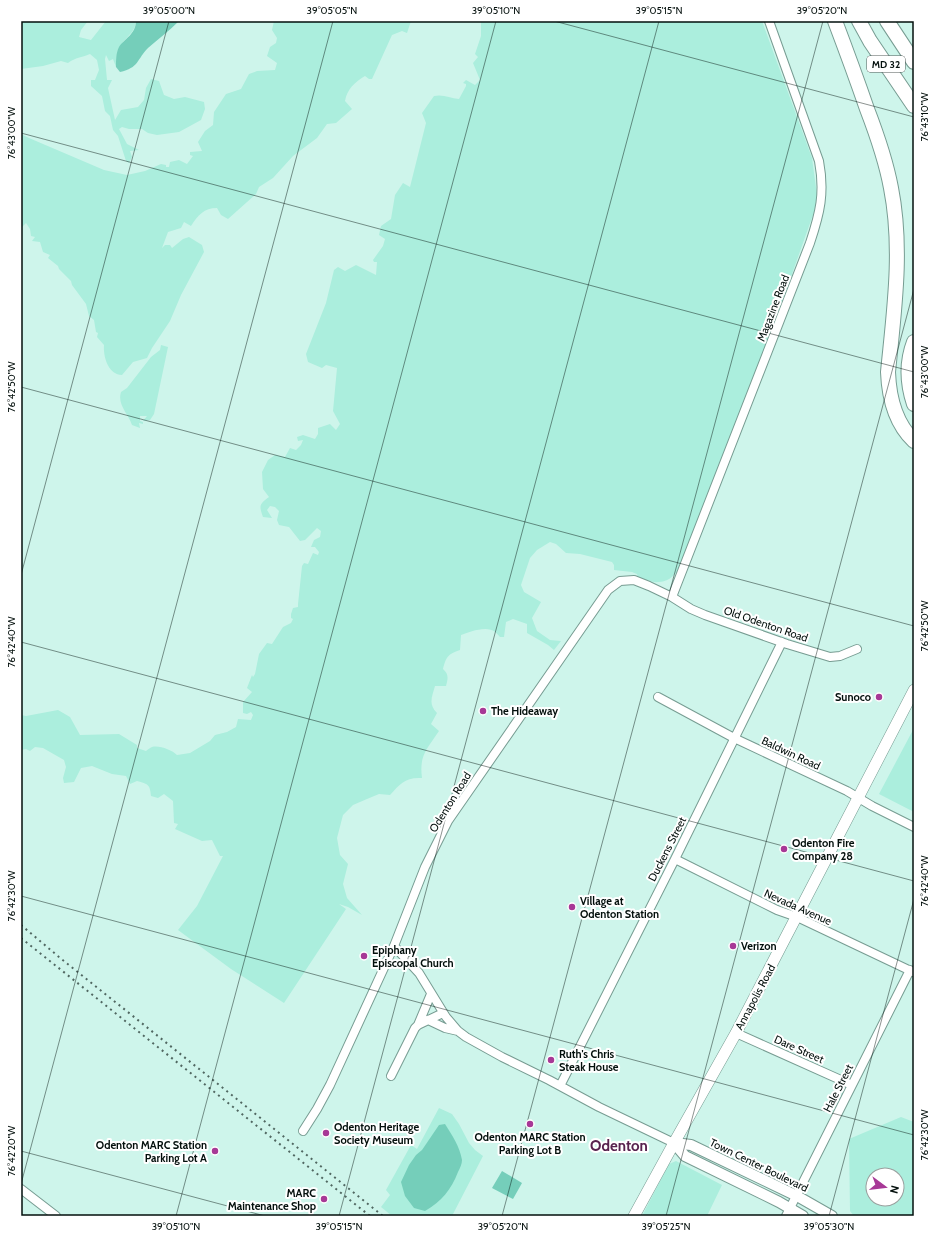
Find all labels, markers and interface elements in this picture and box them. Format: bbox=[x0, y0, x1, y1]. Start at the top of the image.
text: 39°05'00"N bbox=[143, 4, 195, 17]
text: 39°05'05"N bbox=[307, 4, 357, 17]
text: 39°05'10"N bbox=[472, 4, 520, 17]
text: 39°05'15"N bbox=[635, 4, 683, 17]
text: 39°05'20"N bbox=[797, 4, 847, 17]
road number: MD 32 bbox=[867, 56, 905, 72]
text: 76°43'10"W bbox=[918, 92, 931, 141]
text: 76°43'00"W bbox=[5, 106, 18, 159]
street label: Magazine Road bbox=[754, 273, 792, 343]
text: 76°43'00"W bbox=[918, 345, 931, 398]
text: 76°42'50"W bbox=[5, 361, 18, 412]
text: 76°42'50"W bbox=[918, 600, 931, 651]
street label: Old Odenton Road bbox=[722, 603, 810, 645]
text: 76°42'40"W bbox=[5, 616, 18, 668]
place label: Sunoco bbox=[835, 690, 871, 704]
marker: Sunoco bbox=[874, 692, 884, 702]
place label: The Hideaway bbox=[491, 704, 558, 718]
marker: The Hideaway bbox=[478, 706, 488, 716]
street label: Baldwin Road bbox=[759, 733, 823, 773]
street label: Odenton Road bbox=[426, 769, 474, 835]
street label: Duckens Street bbox=[645, 814, 689, 884]
place label: Odenton Fire Company 28 bbox=[792, 836, 855, 863]
marker: Odenton Fire Company 28 bbox=[779, 844, 789, 854]
text: 76°42'40"W bbox=[918, 855, 931, 907]
text: 76°42'30"W bbox=[5, 870, 18, 921]
street label: Nevada Avenue bbox=[762, 886, 834, 928]
place label: Village at Odenton Station bbox=[580, 894, 659, 921]
marker: Village at Odenton Station bbox=[567, 902, 577, 912]
place label: Verizon bbox=[741, 939, 777, 953]
marker: Verizon bbox=[728, 941, 738, 951]
place label: Epiphany Episcopal Church bbox=[372, 943, 454, 970]
marker: Epiphany Episcopal Church bbox=[359, 951, 369, 961]
street label: Annapolis Road bbox=[732, 962, 778, 1032]
street label: Dare Street bbox=[772, 1032, 826, 1066]
place label: Ruth's Chris Steak House bbox=[559, 1047, 619, 1074]
marker: Ruth's Chris Steak House bbox=[546, 1055, 556, 1065]
street label: Hale Street bbox=[820, 1061, 856, 1114]
text: 76°42'30"W bbox=[918, 1109, 931, 1160]
marker: Odenton MARC Station Parking Lot B bbox=[525, 1119, 535, 1129]
place label: Odenton Heritage Society Museum bbox=[334, 1120, 419, 1147]
text: 76°42'20"W bbox=[5, 1125, 18, 1176]
marker: Odenton Heritage Society Museum bbox=[321, 1128, 331, 1138]
place label: Odenton MARC Station Parking Lot B bbox=[474, 1130, 586, 1157]
street label: Town Center Boulevard bbox=[708, 1135, 810, 1195]
district label: Odenton bbox=[590, 1137, 648, 1155]
place label: Odenton MARC Station Parking Lot A bbox=[96, 1138, 207, 1165]
marker: Odenton MARC Station Parking Lot A bbox=[210, 1146, 220, 1156]
north arrow bbox=[865, 1167, 905, 1207]
text: N bbox=[887, 1184, 902, 1195]
place label: MARC Maintenance Shop bbox=[228, 1186, 316, 1213]
marker: MARC Maintenance Shop bbox=[319, 1194, 329, 1204]
text: 39°05'10"N bbox=[152, 1220, 200, 1233]
text: 39°05'15"N bbox=[315, 1220, 363, 1233]
text: 39°05'20"N bbox=[478, 1220, 528, 1233]
text: 39°05'25"N bbox=[641, 1220, 691, 1233]
text: 39°05'30"N bbox=[804, 1220, 854, 1233]

